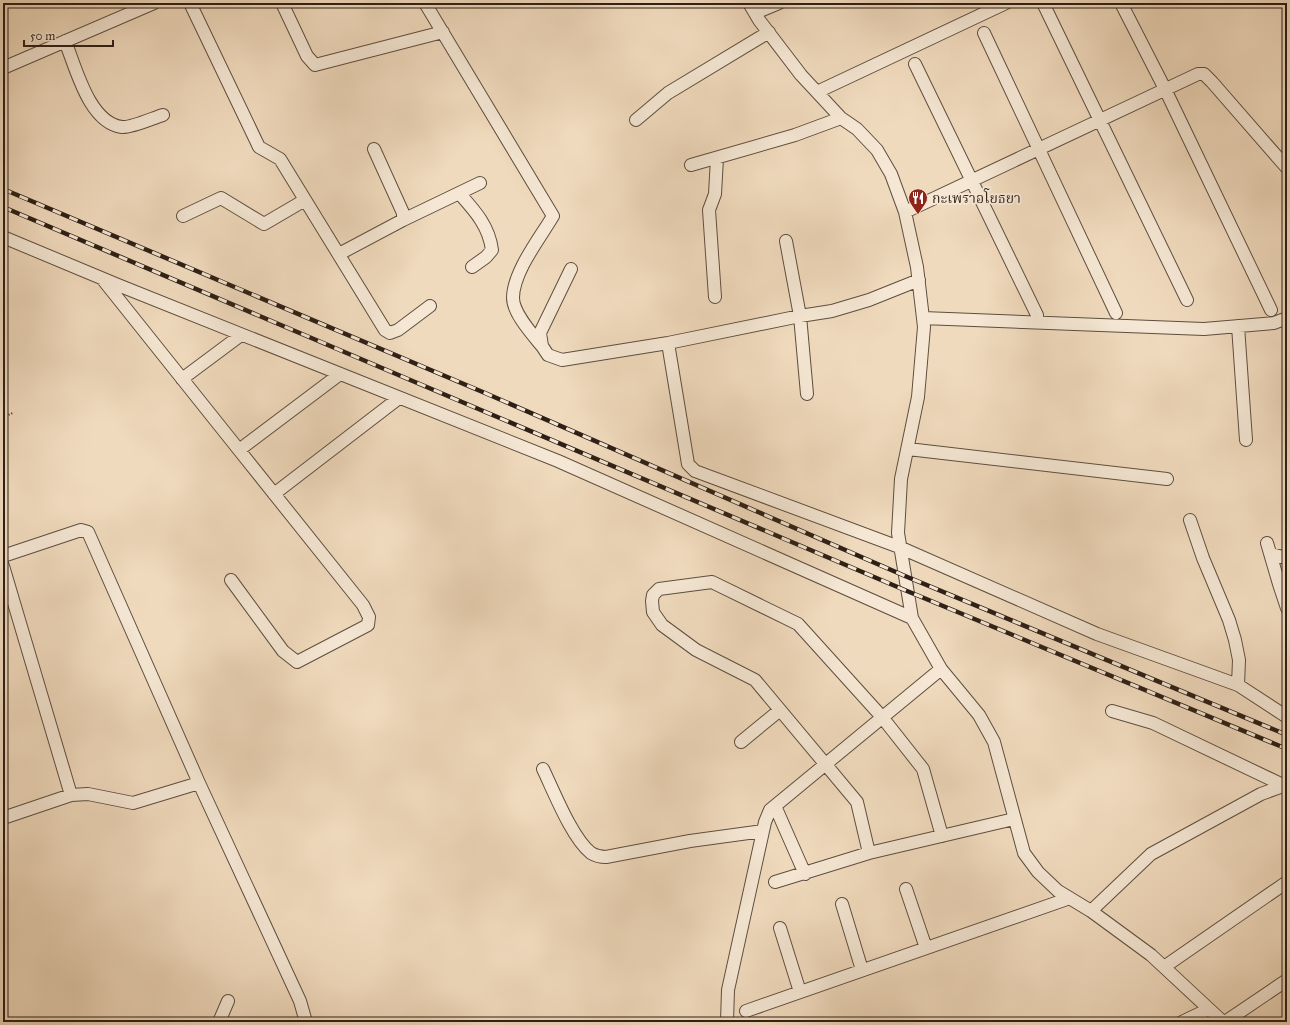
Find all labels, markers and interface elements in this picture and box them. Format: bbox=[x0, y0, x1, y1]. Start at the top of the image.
scale bar bbox=[24, 22, 113, 48]
text: 50 m bbox=[30, 29, 55, 43]
restaurant icon: กะเพราอโยธยา bbox=[907, 187, 929, 215]
place label: กะเพราอโยธยา bbox=[932, 188, 1021, 207]

